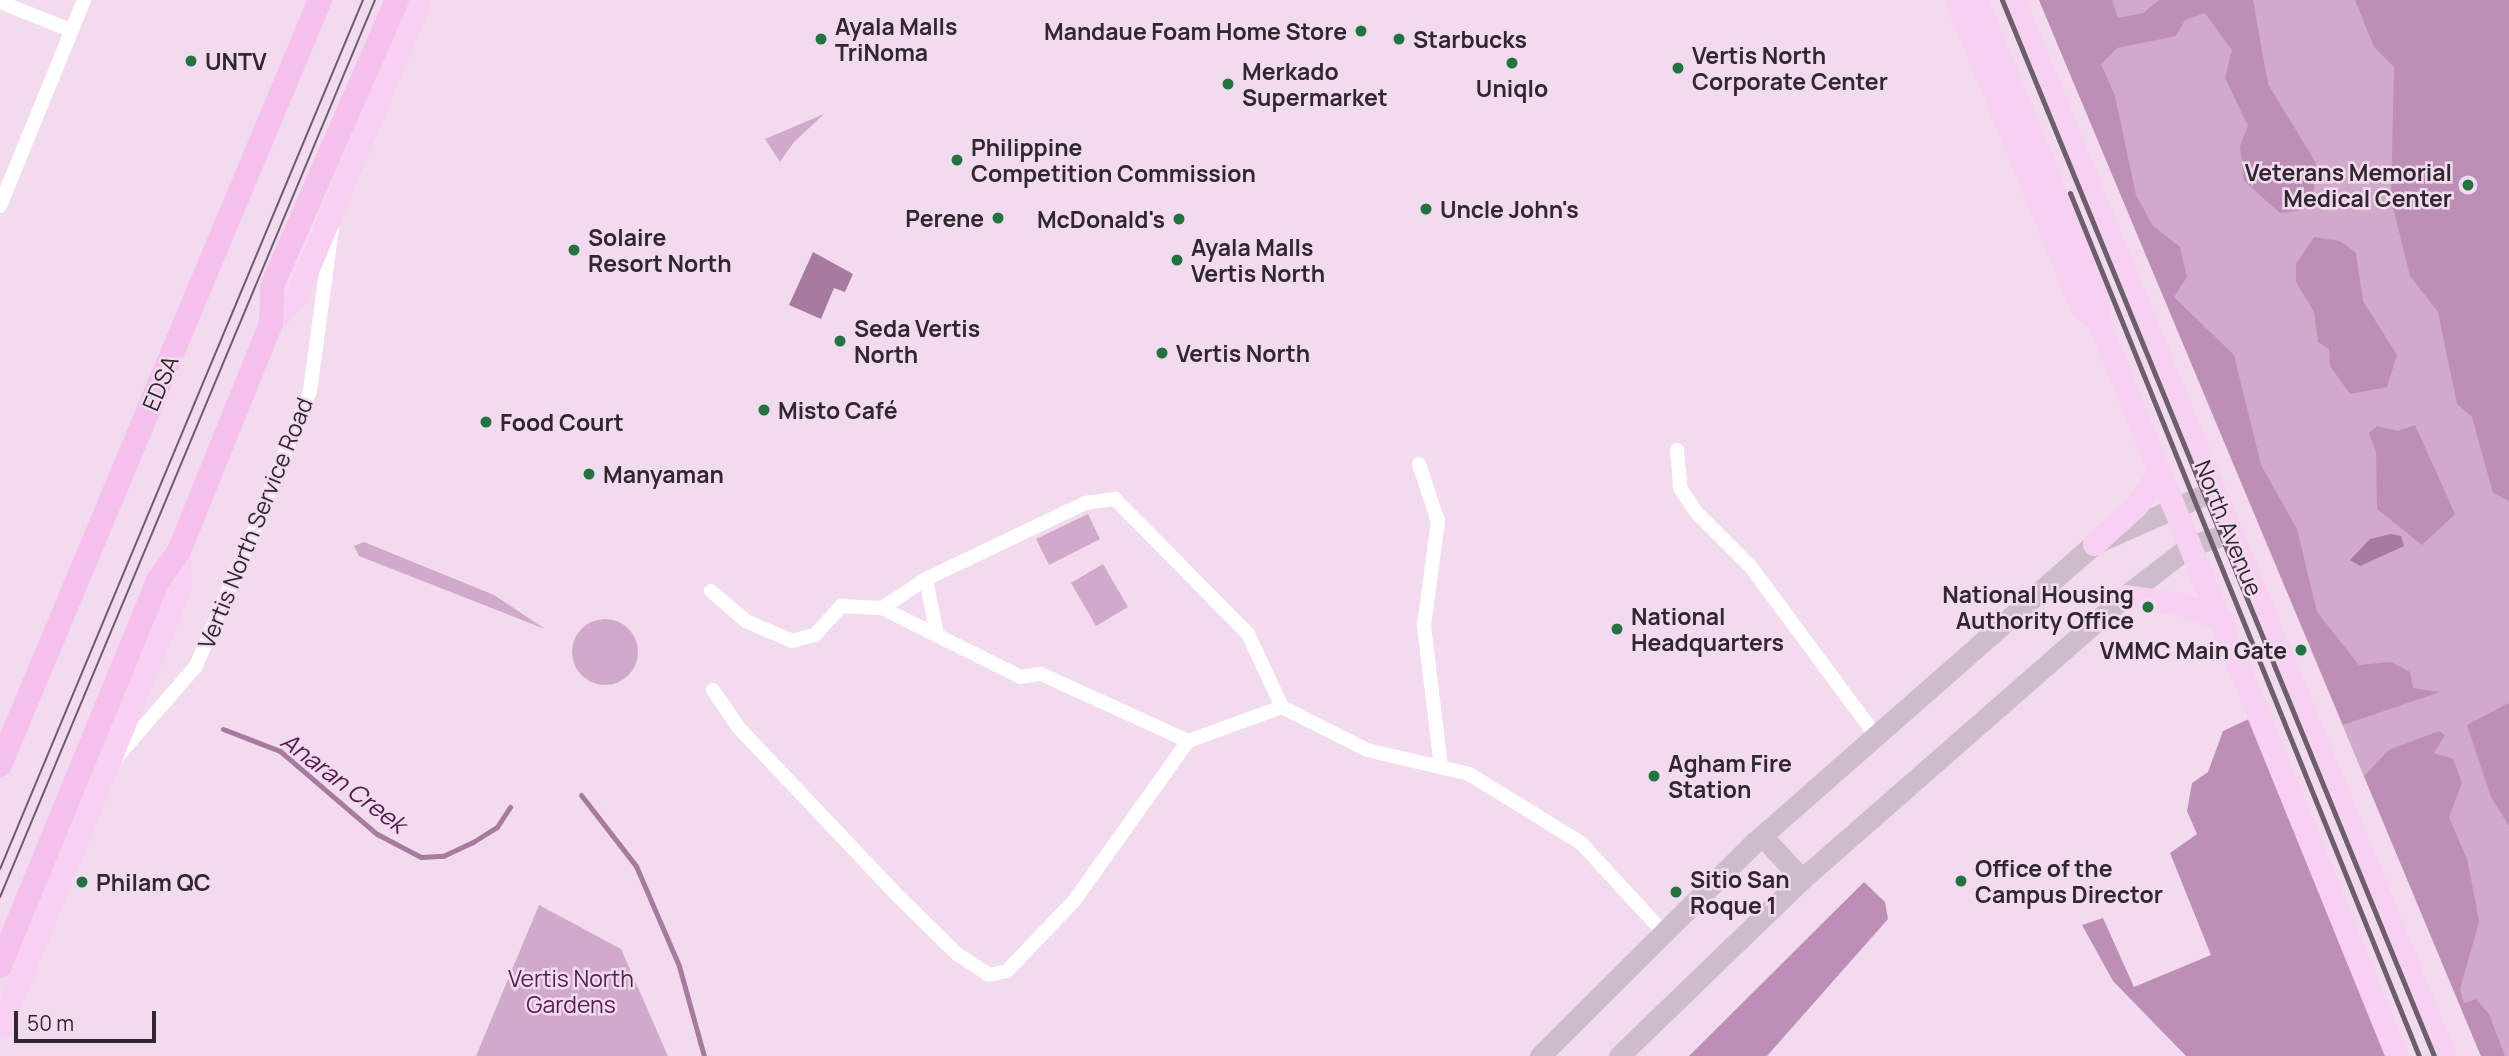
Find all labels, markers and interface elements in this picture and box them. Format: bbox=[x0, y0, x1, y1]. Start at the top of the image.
place label: Ayala Malls TriNoma bbox=[835, 12, 957, 66]
place label: Mandaue Foam Home Store bbox=[1044, 17, 1347, 45]
marker: Mandaue Foam Home Store bbox=[1353, 23, 1369, 39]
place label: Starbucks bbox=[1413, 25, 1527, 53]
marker: Ayala Malls TriNoma bbox=[813, 31, 829, 47]
marker: Starbucks bbox=[1391, 31, 1407, 47]
place label: Vertis North Corporate Center bbox=[1692, 41, 1888, 95]
place label: UNTV bbox=[205, 47, 267, 75]
marker: UNTV bbox=[183, 53, 199, 69]
marker: Uniqlo bbox=[1504, 55, 1520, 71]
place label: Merkado Supermarket bbox=[1242, 57, 1388, 111]
marker: Vertis North Corporate Center bbox=[1670, 60, 1686, 76]
place label: Uniqlo bbox=[1476, 74, 1548, 102]
marker: Merkado Supermarket bbox=[1220, 76, 1236, 92]
place label: Philippine Competition Commission bbox=[971, 133, 1256, 187]
marker: Philippine Competition Commission bbox=[949, 152, 965, 168]
place label: Veterans Memorial Medical Center bbox=[2245, 158, 2452, 212]
marker: Veterans Memorial Medical Center bbox=[2458, 175, 2478, 195]
place label: Uncle John's bbox=[1440, 195, 1579, 223]
marker: Uncle John's bbox=[1418, 201, 1434, 217]
place label: Perene bbox=[905, 204, 984, 232]
place label: McDonald's bbox=[1037, 205, 1165, 233]
marker: Perene bbox=[990, 210, 1006, 226]
marker: McDonald's bbox=[1171, 211, 1187, 227]
place label: Solaire Resort North bbox=[588, 223, 732, 277]
place label: Ayala Malls Vertis North bbox=[1191, 233, 1325, 287]
marker: Solaire Resort North bbox=[566, 242, 582, 258]
marker: Ayala Malls Vertis North bbox=[1169, 252, 1185, 268]
place label: Seda Vertis North bbox=[854, 314, 980, 368]
marker: Seda Vertis North bbox=[832, 333, 848, 349]
place label: Vertis North bbox=[1176, 339, 1310, 367]
marker: Vertis North bbox=[1154, 345, 1170, 361]
street label: EDSA bbox=[136, 351, 184, 415]
street label: Vertis North Service Road bbox=[192, 393, 318, 653]
place label: Misto Café bbox=[778, 396, 897, 424]
marker: Misto Café bbox=[756, 402, 772, 418]
place label: Food Court bbox=[500, 408, 624, 436]
marker: Food Court bbox=[478, 414, 494, 430]
street label: North Avenue bbox=[2189, 456, 2269, 600]
place label: Manyaman bbox=[603, 460, 724, 488]
marker: Manyaman bbox=[581, 466, 597, 482]
place label: National Housing Authority Office bbox=[1942, 580, 2134, 634]
marker: National Housing Authority Office bbox=[2140, 599, 2156, 615]
place label: National Headquarters bbox=[1631, 602, 1784, 656]
marker: National Headquarters bbox=[1609, 621, 1625, 637]
place label: VMMC Main Gate bbox=[2100, 636, 2287, 664]
marker: VMMC Main Gate bbox=[2293, 642, 2309, 658]
water label: Anaran Creek bbox=[276, 726, 412, 838]
place label: Agham Fire Station bbox=[1668, 749, 1792, 803]
marker: Agham Fire Station bbox=[1646, 768, 1662, 784]
place label: Office of the Campus Director bbox=[1975, 854, 2163, 908]
place label: Sitio San Roque 1 bbox=[1690, 865, 1790, 919]
place label: Philam QC bbox=[96, 868, 211, 896]
marker: Office of the Campus Director bbox=[1953, 873, 1969, 889]
marker: Philam QC bbox=[74, 874, 90, 890]
marker: Sitio San Roque 1 bbox=[1668, 884, 1684, 900]
park label: Vertis North Gardens bbox=[508, 964, 634, 1018]
scale bar bbox=[18, 996, 159, 1040]
text: 50 m bbox=[27, 1009, 74, 1037]

